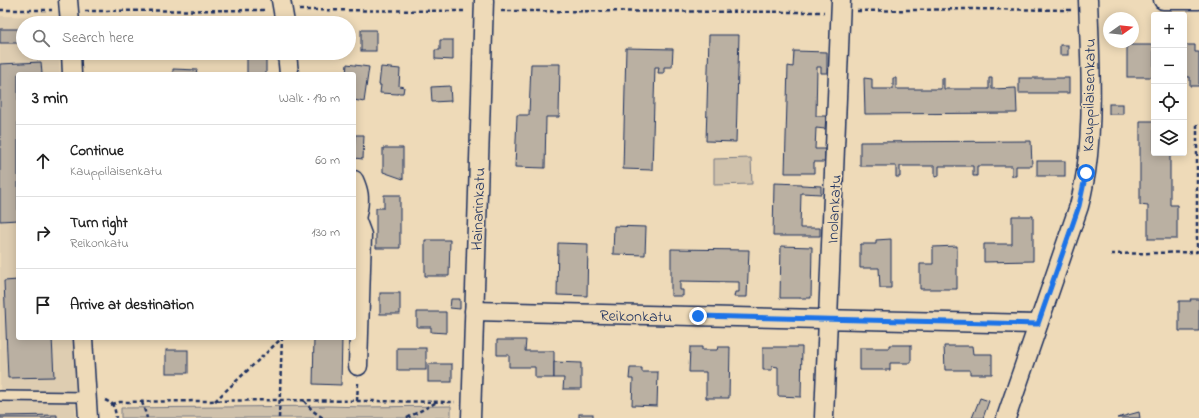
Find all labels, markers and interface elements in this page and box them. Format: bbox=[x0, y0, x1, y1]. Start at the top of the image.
north arrow bbox=[1103, 12, 1139, 48]
map controls bbox=[1151, 12, 1187, 156]
button: + bbox=[1151, 12, 1187, 48]
search box bbox=[16, 16, 356, 60]
icon: search bbox=[30, 27, 52, 49]
text: Search here bbox=[62, 27, 134, 49]
street label: Kauppilaisenkatu bbox=[1077, 38, 1103, 152]
button: − bbox=[1151, 48, 1187, 84]
button: locate bbox=[1151, 84, 1187, 120]
text: 3 min bbox=[32, 86, 68, 111]
text: Walk · 190 m bbox=[279, 89, 340, 108]
button: layers bbox=[1151, 120, 1187, 156]
text: Continue bbox=[70, 140, 124, 162]
icon: ahead bbox=[32, 150, 54, 172]
text: 60 m bbox=[315, 151, 340, 170]
text: Kauppilaisenkatu bbox=[70, 162, 162, 181]
route start bbox=[1077, 164, 1095, 182]
street label: Hainarinkatu bbox=[466, 167, 492, 251]
street label: Inolankatu bbox=[821, 174, 849, 244]
text: Turn right bbox=[70, 212, 128, 234]
icon: right bbox=[32, 222, 54, 244]
text: 130 m bbox=[312, 223, 340, 242]
text: Reikonkatu bbox=[70, 234, 129, 253]
icon: arrive bbox=[32, 294, 54, 316]
text: Arrive at destination bbox=[70, 294, 194, 316]
street label: Reikonkatu bbox=[600, 304, 672, 330]
route end bbox=[689, 307, 707, 325]

